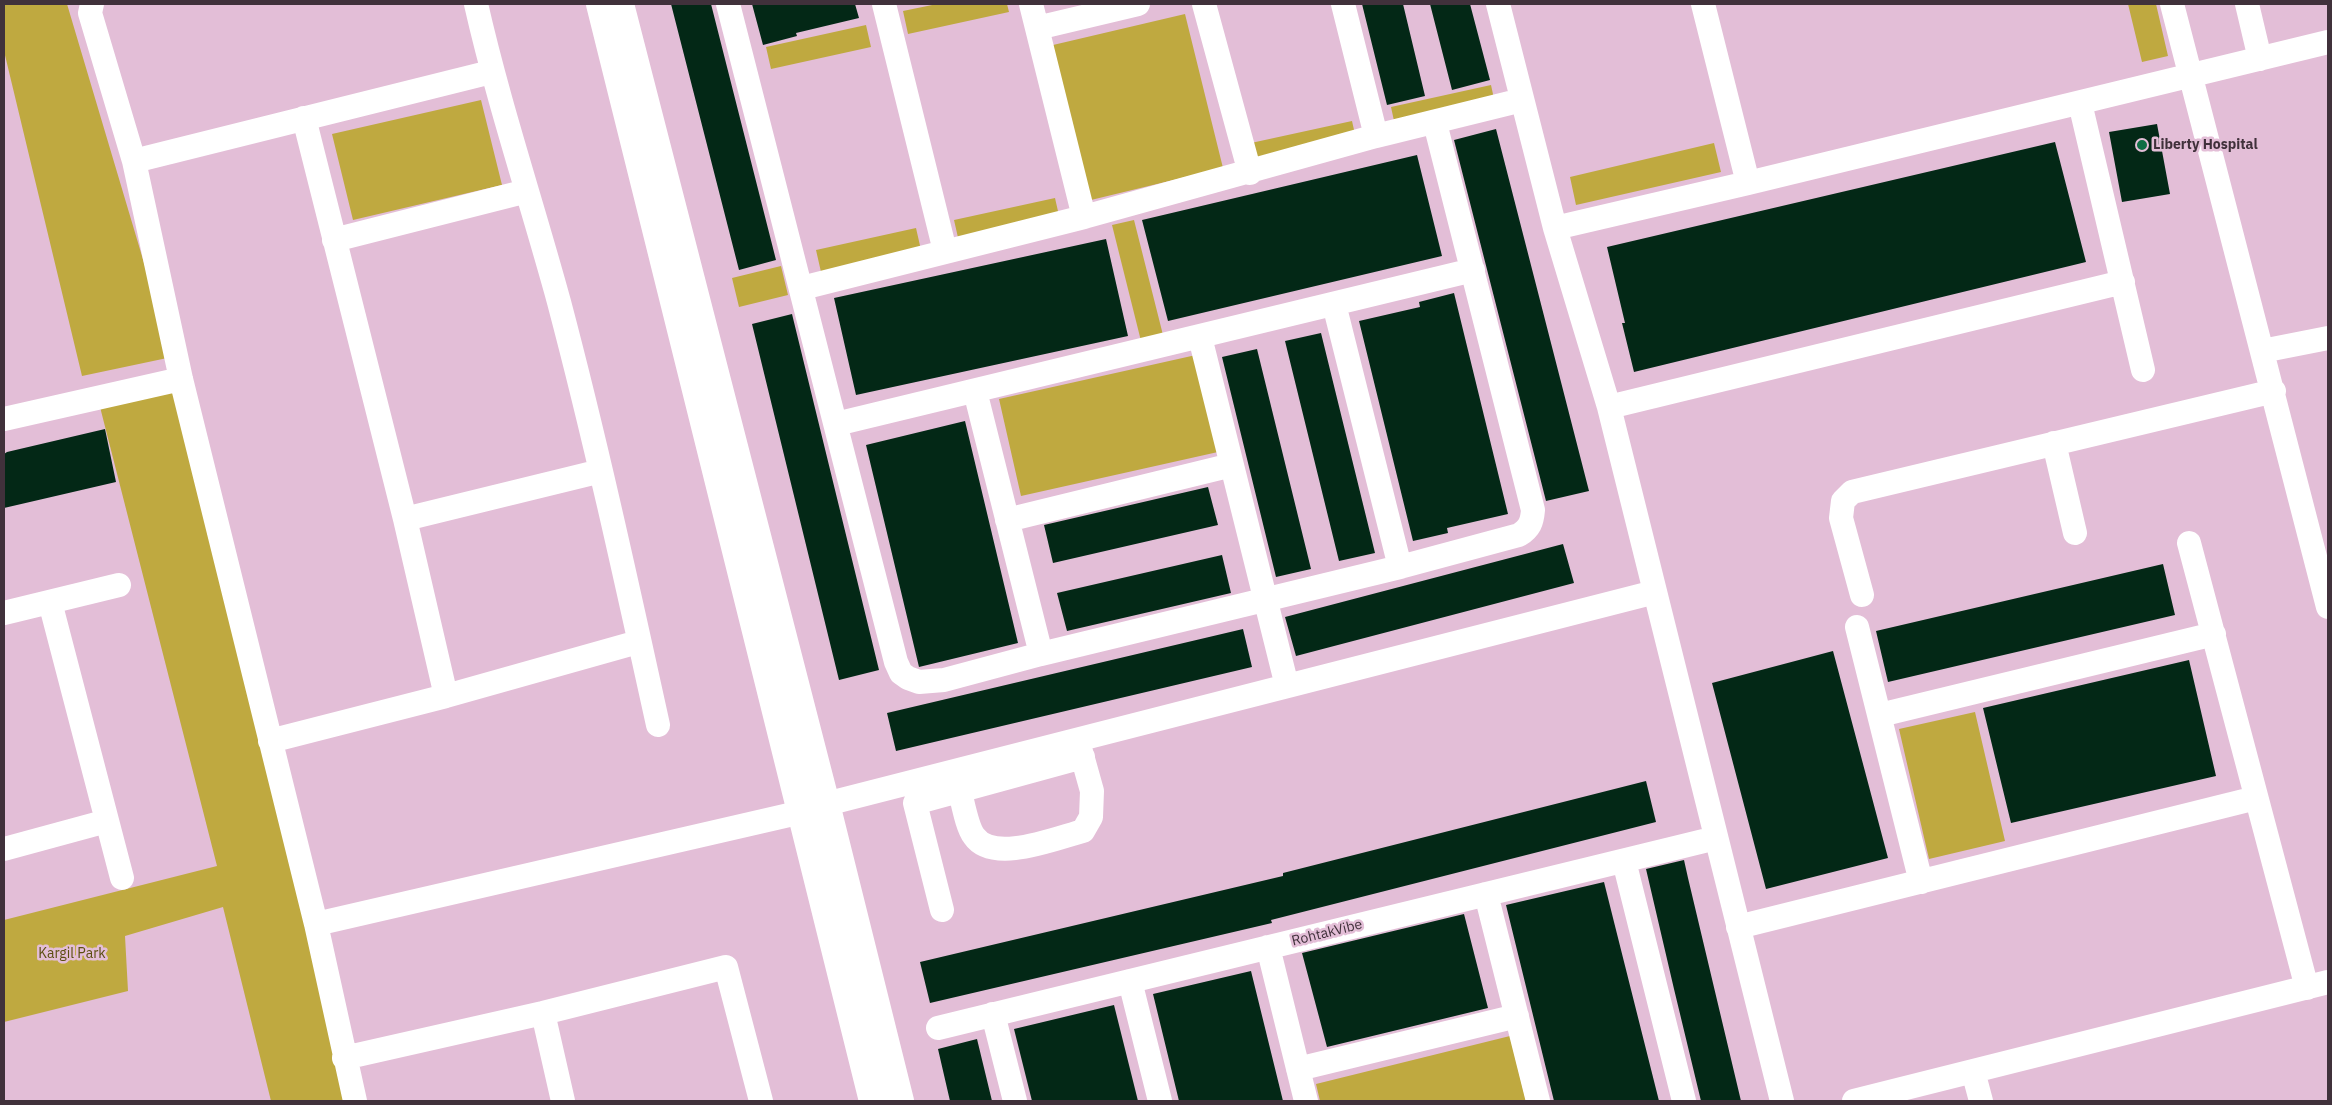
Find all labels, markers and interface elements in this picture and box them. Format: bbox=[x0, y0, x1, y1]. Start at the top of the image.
place label: Liberty Hospital bbox=[2153, 137, 2258, 153]
marker: Liberty Hospital bbox=[2135, 138, 2149, 152]
street label: RohtakVibe bbox=[1290, 916, 1364, 950]
park label: Kargil Park bbox=[38, 946, 106, 962]

